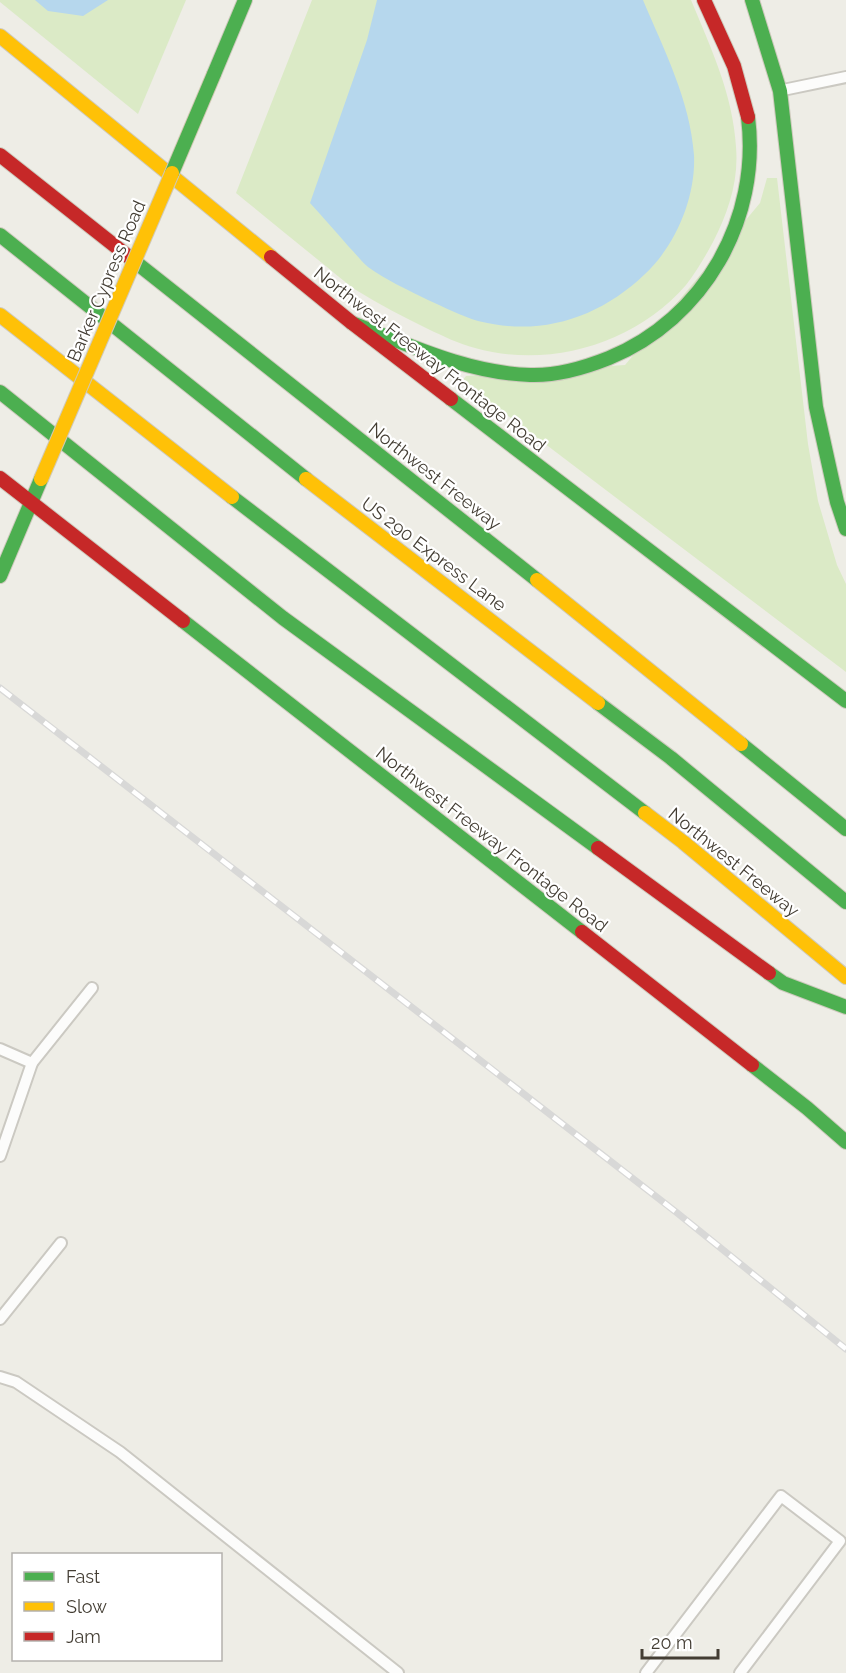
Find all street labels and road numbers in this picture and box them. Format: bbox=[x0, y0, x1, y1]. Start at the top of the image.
street label: Barker Cypress Road bbox=[62, 197, 150, 365]
street label: Northwest Freeway Frontage Road bbox=[310, 262, 550, 456]
street label: Northwest Freeway bbox=[365, 418, 505, 534]
street label: US 290 Express Lane bbox=[358, 493, 511, 616]
street label: Northwest Freeway Frontage Road bbox=[372, 742, 612, 936]
street label: Northwest Freeway bbox=[665, 803, 804, 921]

